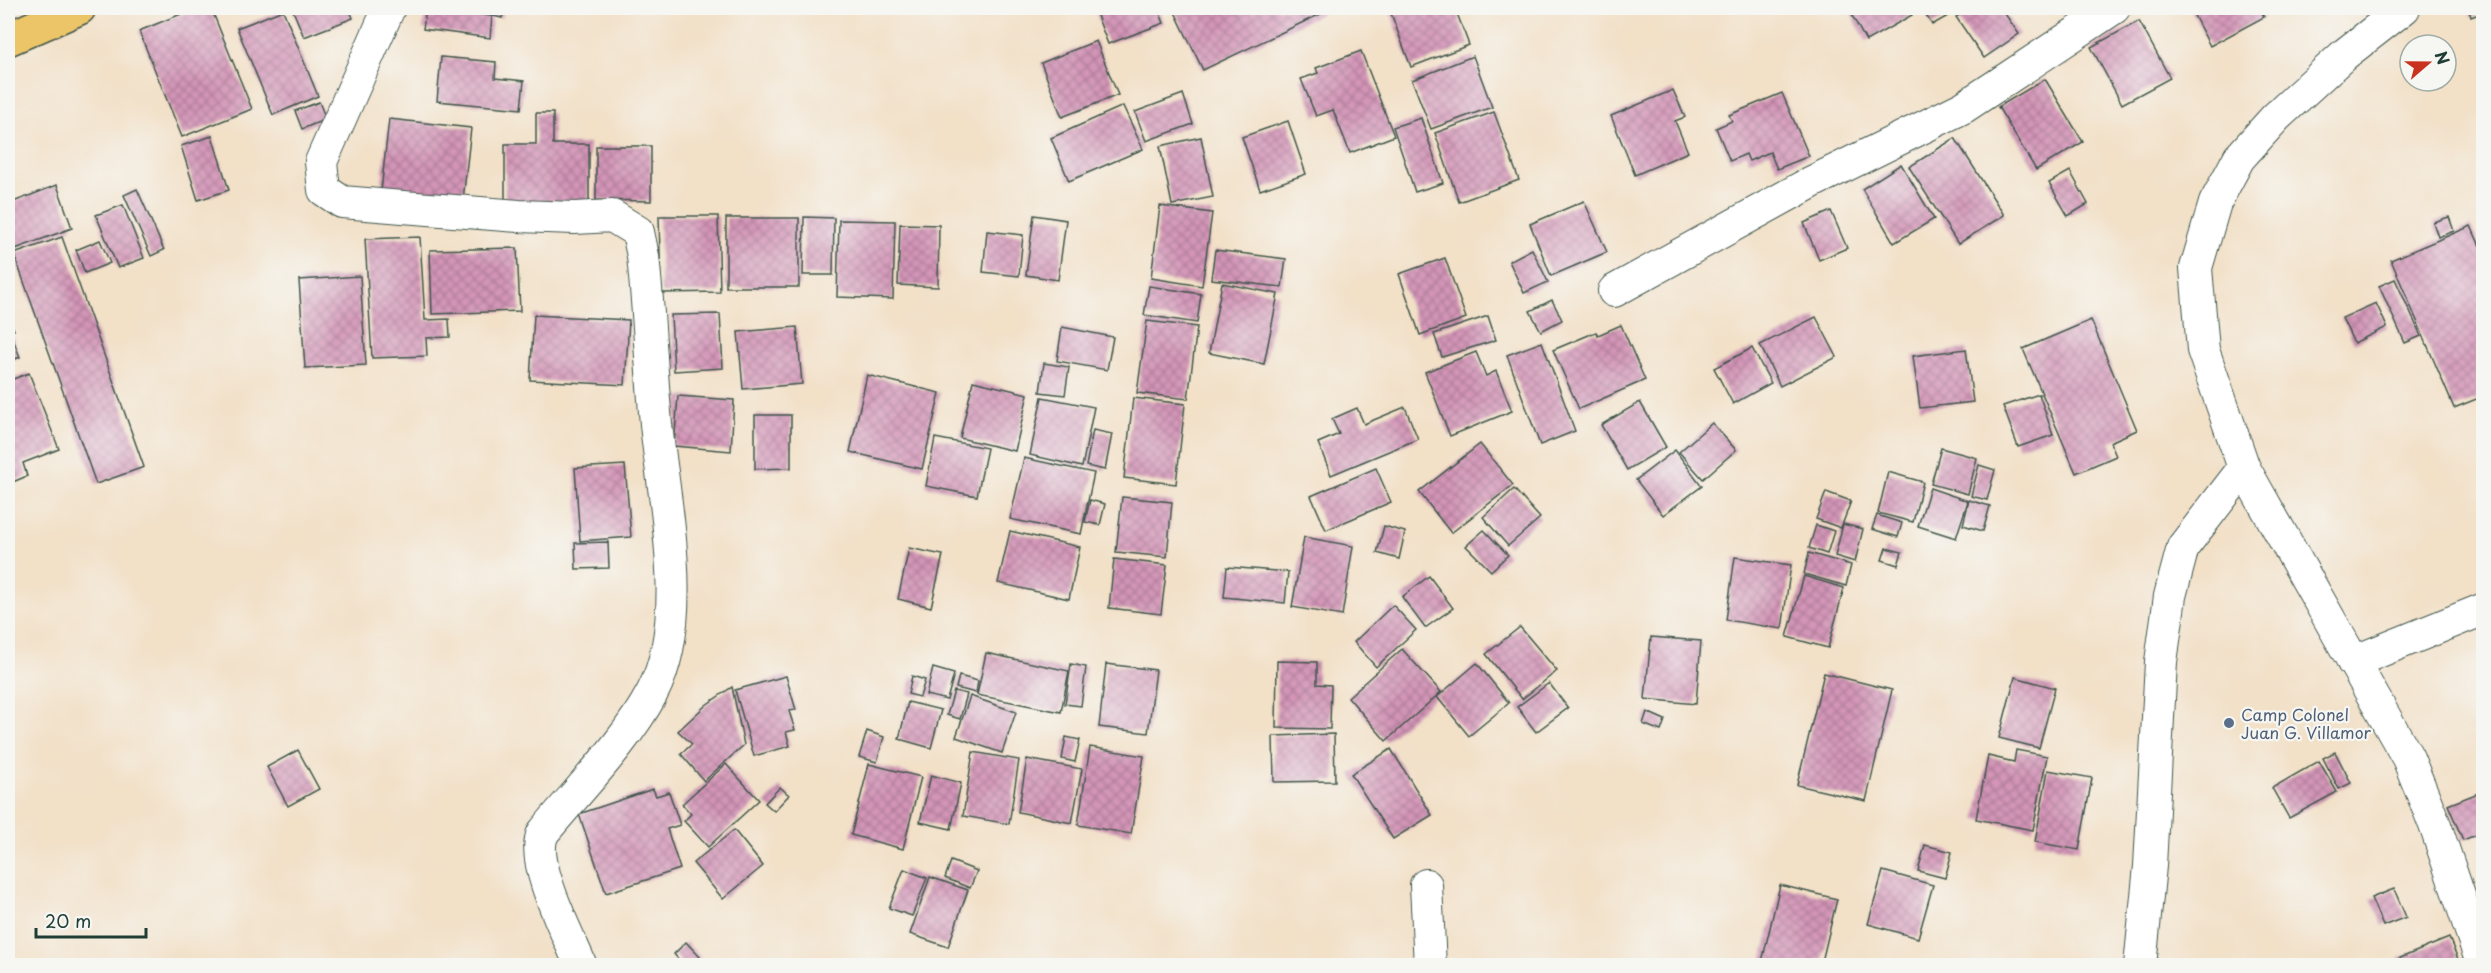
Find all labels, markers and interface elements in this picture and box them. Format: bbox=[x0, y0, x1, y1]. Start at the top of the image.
north arrow bbox=[2398, 33, 2458, 93]
text: N bbox=[2430, 47, 2456, 68]
place label: Camp Colonel Juan G. Villamor bbox=[2241, 702, 2372, 744]
marker: Camp Colonel Juan G. Villamor bbox=[2222, 716, 2236, 730]
scale bar bbox=[36, 901, 146, 939]
text: 20 m bbox=[45, 907, 91, 934]

